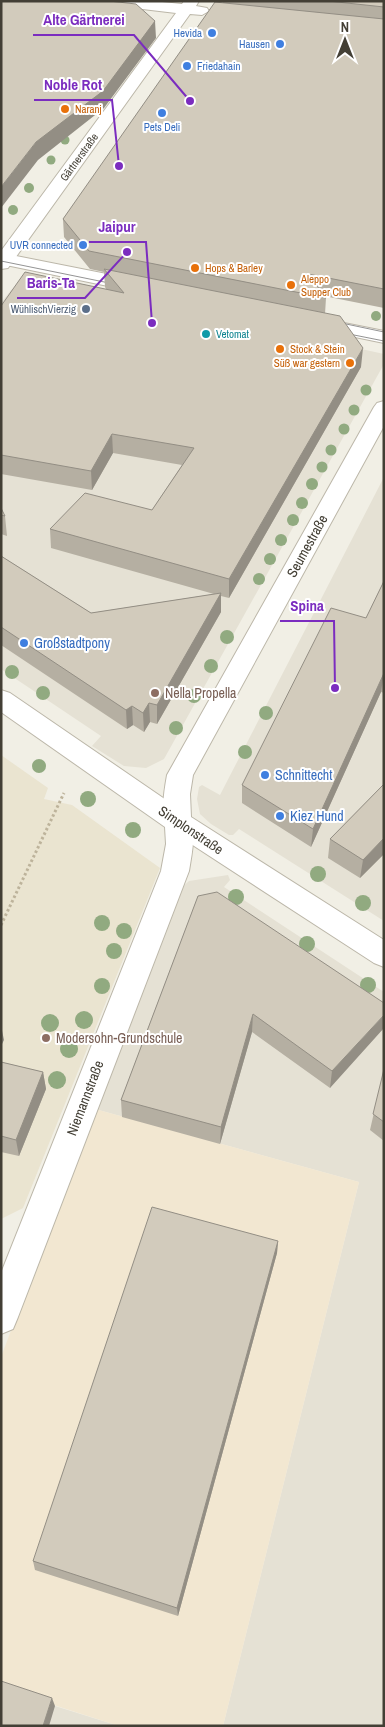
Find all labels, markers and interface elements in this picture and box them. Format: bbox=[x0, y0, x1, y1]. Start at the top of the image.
callout: Alte Gärtnerei bbox=[33, 5, 134, 35]
text: Alte Gärtnerei bbox=[43, 9, 125, 30]
north arrow bbox=[320, 15, 370, 65]
text: N bbox=[341, 18, 349, 36]
place label: Hevida bbox=[173, 26, 202, 40]
marker: Hevida bbox=[206, 27, 218, 39]
place label: Hausen bbox=[239, 37, 270, 51]
marker: Hausen bbox=[274, 38, 286, 50]
place label: Friedahain bbox=[197, 59, 241, 73]
marker: Friedahain bbox=[181, 60, 193, 72]
callout: Noble Rot bbox=[34, 70, 112, 100]
text: Noble Rot bbox=[44, 74, 102, 95]
place label: Naranj bbox=[75, 102, 102, 116]
marker: Naranj bbox=[59, 103, 71, 115]
marker: Pets Deli bbox=[156, 107, 168, 119]
place label: Pets Deli bbox=[144, 120, 180, 134]
street label: Gärtnerstraße bbox=[57, 130, 101, 184]
callout: Jaipur bbox=[89, 212, 146, 242]
text: Jaipur bbox=[99, 216, 136, 237]
place label: UVR connected bbox=[10, 238, 73, 252]
marker: UVR connected bbox=[77, 239, 89, 251]
place label: Hops & Barley bbox=[205, 261, 263, 275]
marker: Hops & Barley bbox=[189, 262, 201, 274]
callout: Baris-Ta bbox=[17, 268, 85, 298]
text: Baris-Ta bbox=[27, 272, 75, 293]
place label: Aleppo Supper Club bbox=[300, 272, 351, 299]
marker: Aleppo Supper Club bbox=[285, 279, 297, 291]
place label: WühlischVierzig bbox=[11, 302, 76, 316]
marker: WühlischVierzig bbox=[80, 303, 92, 315]
place label: Vetomat bbox=[216, 327, 250, 341]
marker: Vetomat bbox=[200, 328, 212, 340]
place label: Stock & Stein bbox=[290, 342, 345, 356]
marker: Stock & Stein bbox=[274, 343, 286, 355]
place label: Süß war gestern bbox=[274, 356, 340, 370]
marker: Süß war gestern bbox=[344, 357, 356, 369]
street label: Seumestraße bbox=[282, 511, 332, 581]
callout: Spina bbox=[280, 591, 334, 621]
text: Spina bbox=[290, 595, 324, 616]
place label: Großstadtpony bbox=[34, 634, 110, 652]
marker: Großstadtpony bbox=[18, 637, 30, 649]
place label: Nella Propella bbox=[165, 684, 237, 702]
marker: Nella Propella bbox=[149, 687, 161, 699]
place label: Schnittecht bbox=[275, 766, 332, 784]
marker: Schnittecht bbox=[259, 769, 271, 781]
street label: Simplonstraße bbox=[155, 802, 227, 858]
place label: Kiez Hund bbox=[290, 807, 344, 825]
marker: Kiez Hund bbox=[274, 810, 286, 822]
place label: Modersohn-Grundschule bbox=[56, 1029, 182, 1047]
marker: Modersohn-Grundschule bbox=[40, 1032, 52, 1044]
street label: Niemannstraße bbox=[62, 1058, 108, 1138]

